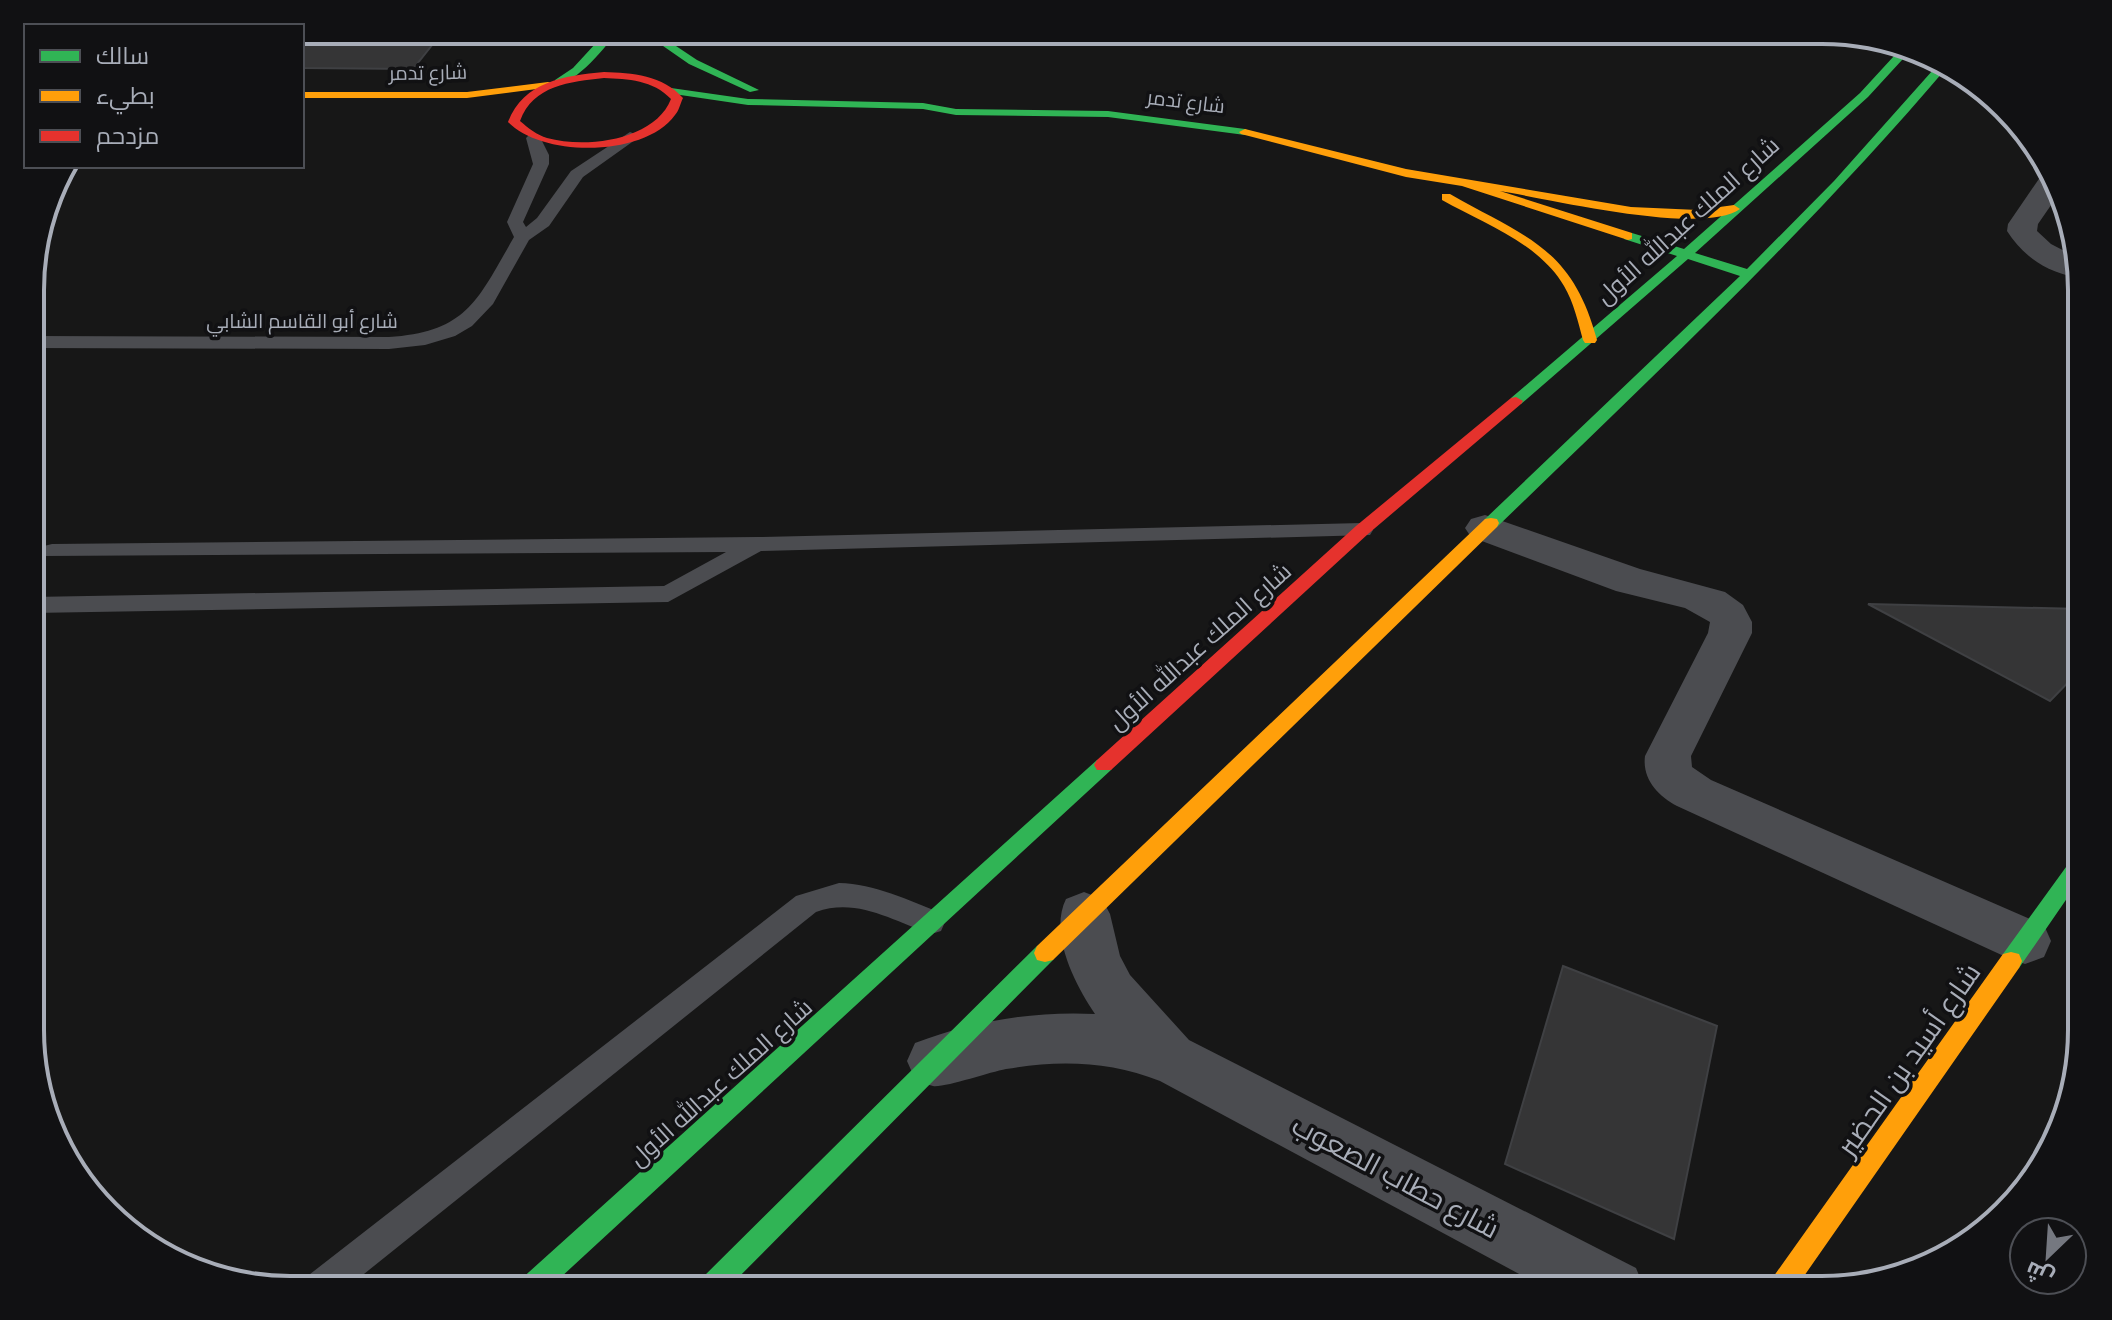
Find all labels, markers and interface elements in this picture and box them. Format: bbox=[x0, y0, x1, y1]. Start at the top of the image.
legend bbox=[24, 24, 304, 168]
text: سالك bbox=[96, 39, 149, 71]
street label: شارع تدمر bbox=[388, 58, 467, 87]
text: بطيء bbox=[96, 79, 155, 115]
street label: شارع تدمر bbox=[1144, 83, 1227, 120]
text: مزدحم bbox=[96, 119, 159, 152]
street label: شارع الملك عبدالله الأول bbox=[1588, 129, 1786, 312]
street label: شارع أبو القاسم الشابي bbox=[206, 307, 398, 337]
street label: شارع الملك عبدالله الأول bbox=[1100, 555, 1298, 738]
street label: شارع أسيد بن الحضير bbox=[1826, 955, 1989, 1165]
street label: شارع الملك عبدالله الأول bbox=[621, 991, 819, 1174]
street label: شارع حطاب الصعوب bbox=[1285, 1106, 1506, 1247]
north arrow bbox=[2008, 1216, 2088, 1296]
text: ش bbox=[2020, 1255, 2058, 1294]

